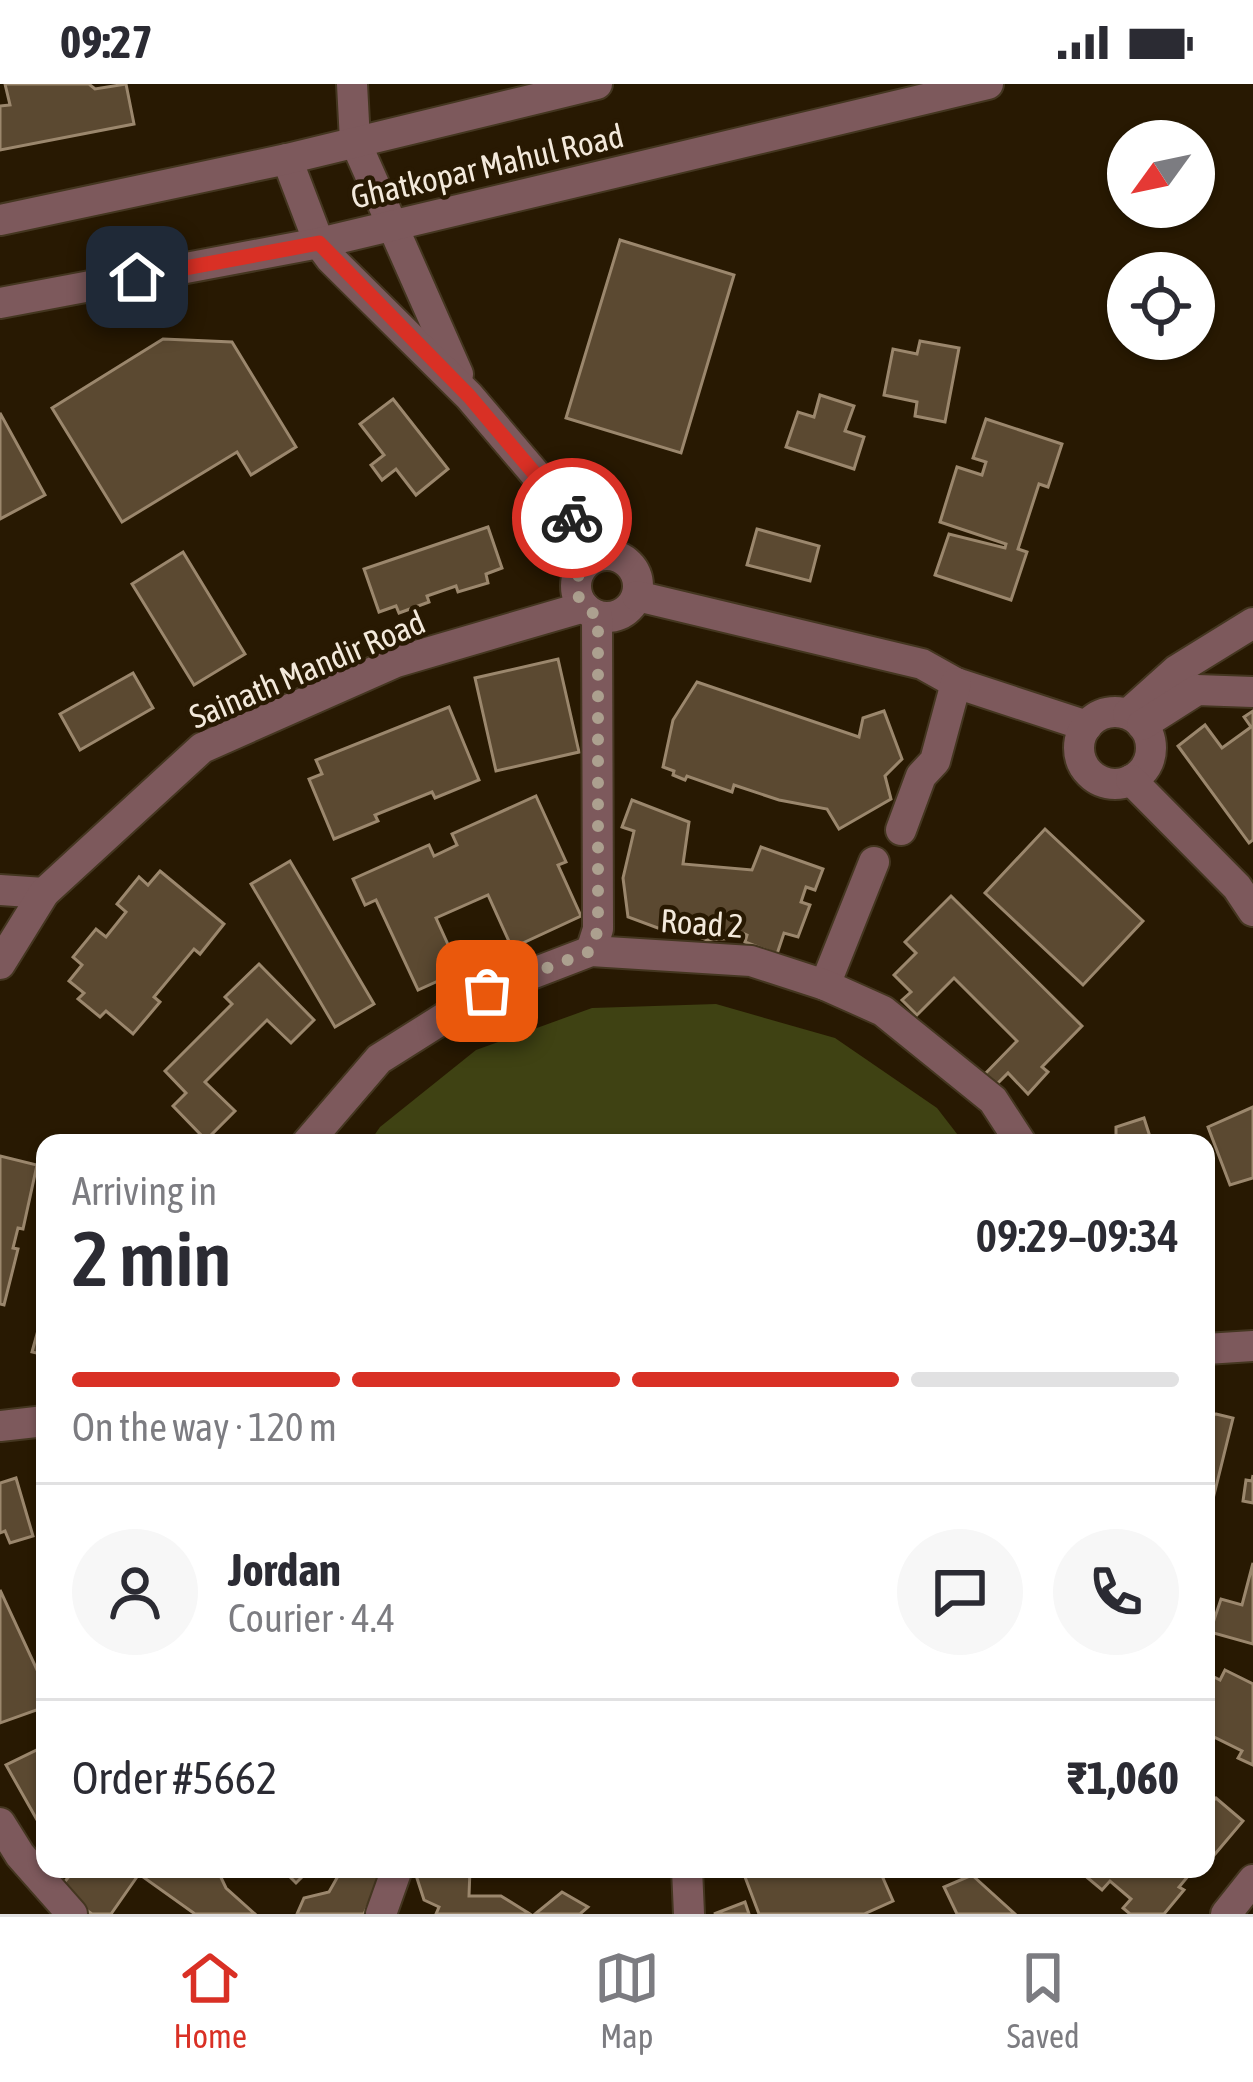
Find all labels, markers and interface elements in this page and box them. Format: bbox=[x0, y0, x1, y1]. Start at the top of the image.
text: 09:27 bbox=[60, 16, 153, 68]
street label: Ghatkopar Mahul Road bbox=[347, 116, 627, 216]
north arrow bbox=[1107, 120, 1215, 228]
map controls bbox=[1107, 120, 1215, 360]
pin bbox=[86, 226, 188, 328]
icon: home bbox=[104, 244, 170, 310]
button: locate bbox=[1107, 252, 1215, 360]
courier bbox=[512, 458, 632, 578]
icon: bike bbox=[539, 485, 605, 551]
street label: Sainath Mandir Road bbox=[184, 602, 430, 736]
street label: Road 2 bbox=[659, 901, 745, 945]
pin bbox=[436, 940, 538, 1042]
icon: bag bbox=[454, 958, 520, 1024]
text: Arriving in bbox=[72, 1169, 217, 1213]
text: 09:29–09:34 bbox=[976, 1210, 1179, 1262]
text: 2 min bbox=[72, 1213, 231, 1303]
text: On the way · 120 m bbox=[72, 1405, 337, 1449]
button: person bbox=[72, 1529, 198, 1655]
button: chat bbox=[897, 1529, 1023, 1655]
button: phone bbox=[1053, 1529, 1179, 1655]
text: Jordan bbox=[228, 1544, 341, 1596]
text: Courier · 4.4 bbox=[228, 1596, 395, 1640]
text: Order #5662 bbox=[72, 1752, 277, 1804]
text: ₹1,060 bbox=[1067, 1752, 1179, 1804]
tab: Home bbox=[173, 1945, 247, 2055]
tab: Map bbox=[594, 1945, 660, 2055]
tab: Saved bbox=[1007, 1945, 1080, 2055]

